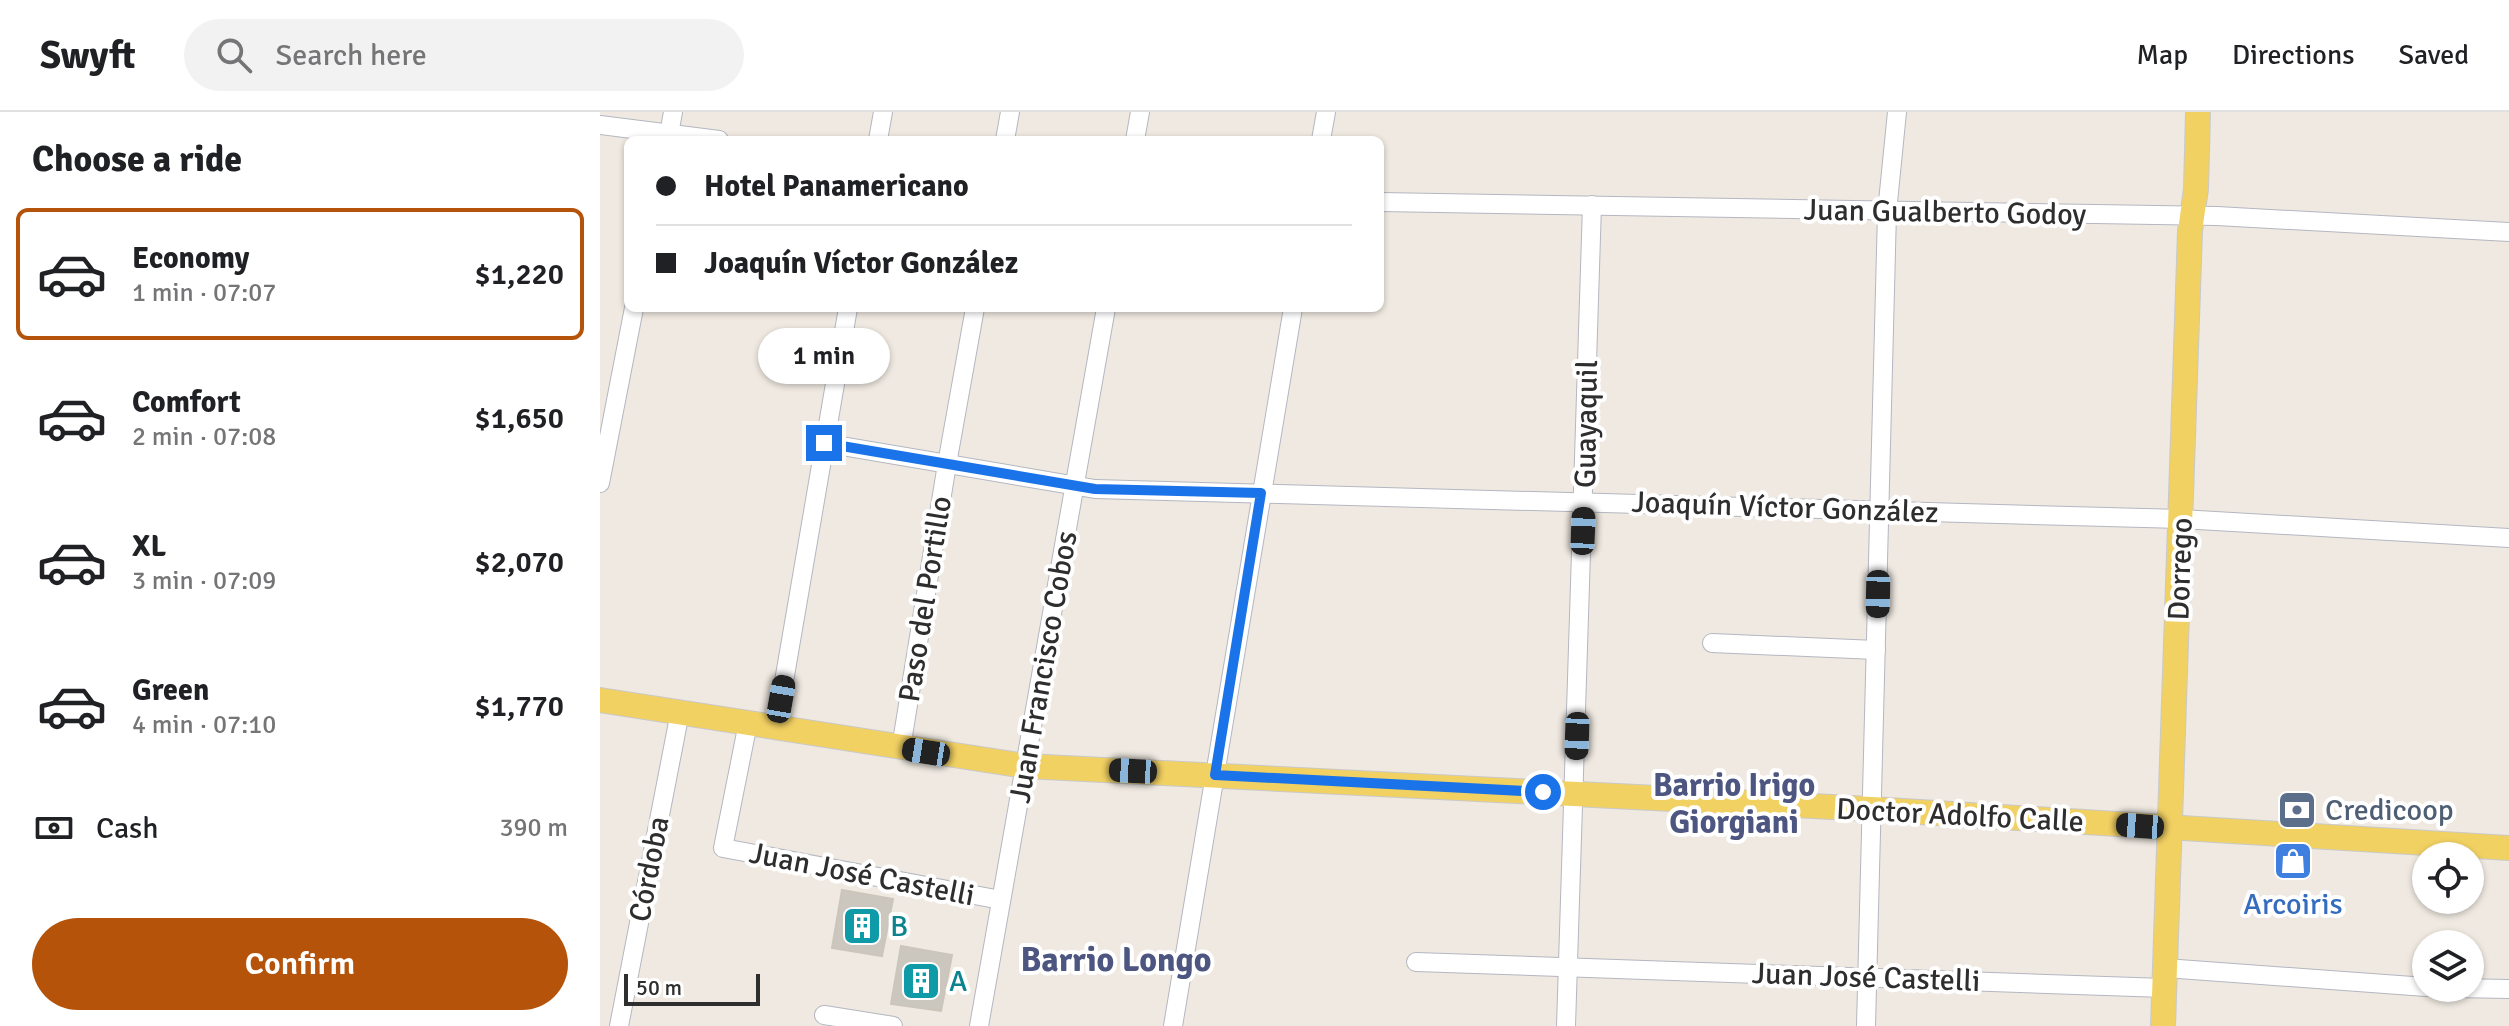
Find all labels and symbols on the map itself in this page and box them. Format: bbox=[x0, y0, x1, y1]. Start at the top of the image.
street label: Juan Gualberto Godoy bbox=[1803, 192, 2087, 233]
callout: 1 min bbox=[758, 327, 890, 383]
street label: Guayaquil bbox=[1567, 360, 1606, 489]
route end bbox=[806, 425, 842, 461]
street label: Joaquín Víctor González bbox=[1631, 484, 1939, 531]
street label: Paso del Portillo bbox=[891, 493, 960, 705]
car bbox=[1570, 507, 1596, 555]
street label: Dorrego bbox=[2160, 517, 2201, 621]
street label: Juan Francisco Cobos bbox=[1001, 528, 1086, 806]
car bbox=[1866, 570, 1890, 618]
car bbox=[765, 673, 797, 725]
car bbox=[1564, 712, 1590, 760]
car bbox=[900, 736, 952, 768]
car bbox=[1108, 758, 1158, 784]
district label: Barrio Irigo Giorgiani bbox=[1653, 766, 1815, 842]
route start bbox=[1525, 774, 1561, 810]
bank icon: Credicoop bbox=[2276, 789, 2318, 831]
street label: Doctor Adolfo Calle bbox=[1835, 791, 2085, 840]
place label: Credicoop bbox=[2325, 792, 2454, 829]
car bbox=[2115, 812, 2165, 840]
street label: Córdoba bbox=[621, 813, 678, 925]
street label: Juan José Castelli bbox=[746, 835, 978, 914]
shop icon: Arcoiris bbox=[2272, 840, 2314, 882]
place label: Arcoiris bbox=[2243, 886, 2343, 923]
building icon: B bbox=[841, 905, 883, 947]
place label: B bbox=[890, 908, 908, 945]
district label: Barrio Longo bbox=[1020, 939, 1212, 981]
street label: Juan José Castelli bbox=[1751, 955, 1981, 1000]
building icon: A bbox=[900, 960, 942, 1002]
place label: A bbox=[949, 963, 967, 1000]
scale bar bbox=[624, 970, 760, 1006]

